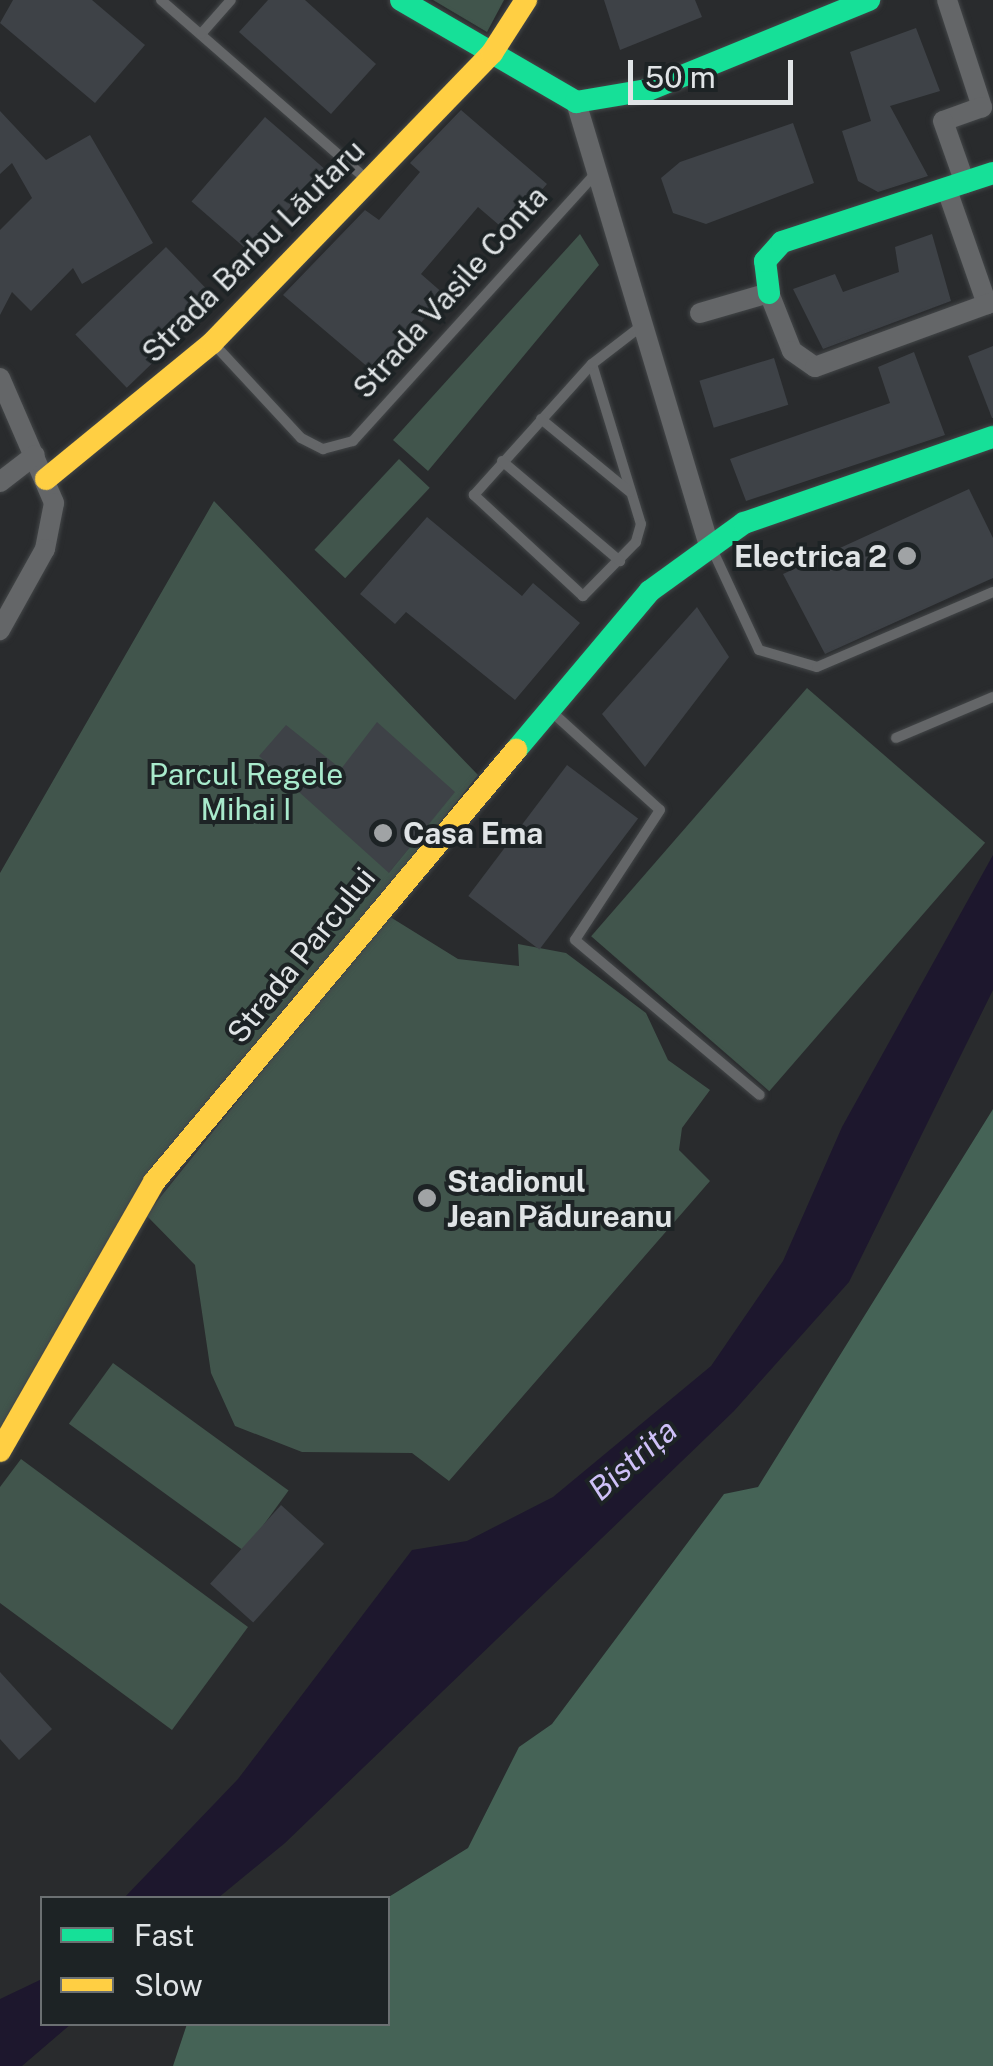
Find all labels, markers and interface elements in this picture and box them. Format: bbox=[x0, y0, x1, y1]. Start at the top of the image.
scale bar bbox=[633, 40, 798, 102]
text: 50 m bbox=[645, 59, 716, 95]
street label: Strada Barbu Lăutaru bbox=[134, 132, 372, 370]
street label: Strada Vasile Conta bbox=[345, 178, 555, 406]
place label: Electrica 2 bbox=[734, 538, 887, 574]
marker: Electrica 2 bbox=[896, 545, 918, 567]
park label: Parcul Regele Mihai I bbox=[149, 756, 343, 826]
place label: Casa Ema bbox=[403, 815, 543, 851]
marker: Casa Ema bbox=[372, 822, 394, 844]
street label: Strada Parcului bbox=[219, 860, 383, 1050]
place label: Stadionul Jean Pădureanu bbox=[447, 1163, 672, 1234]
marker: Stadionul Jean Pădureanu bbox=[416, 1187, 438, 1209]
water label: Bistrița bbox=[581, 1411, 685, 1509]
legend bbox=[40, 1896, 390, 2026]
text: Fast bbox=[134, 1917, 194, 1953]
text: Slow bbox=[134, 1967, 203, 2003]

